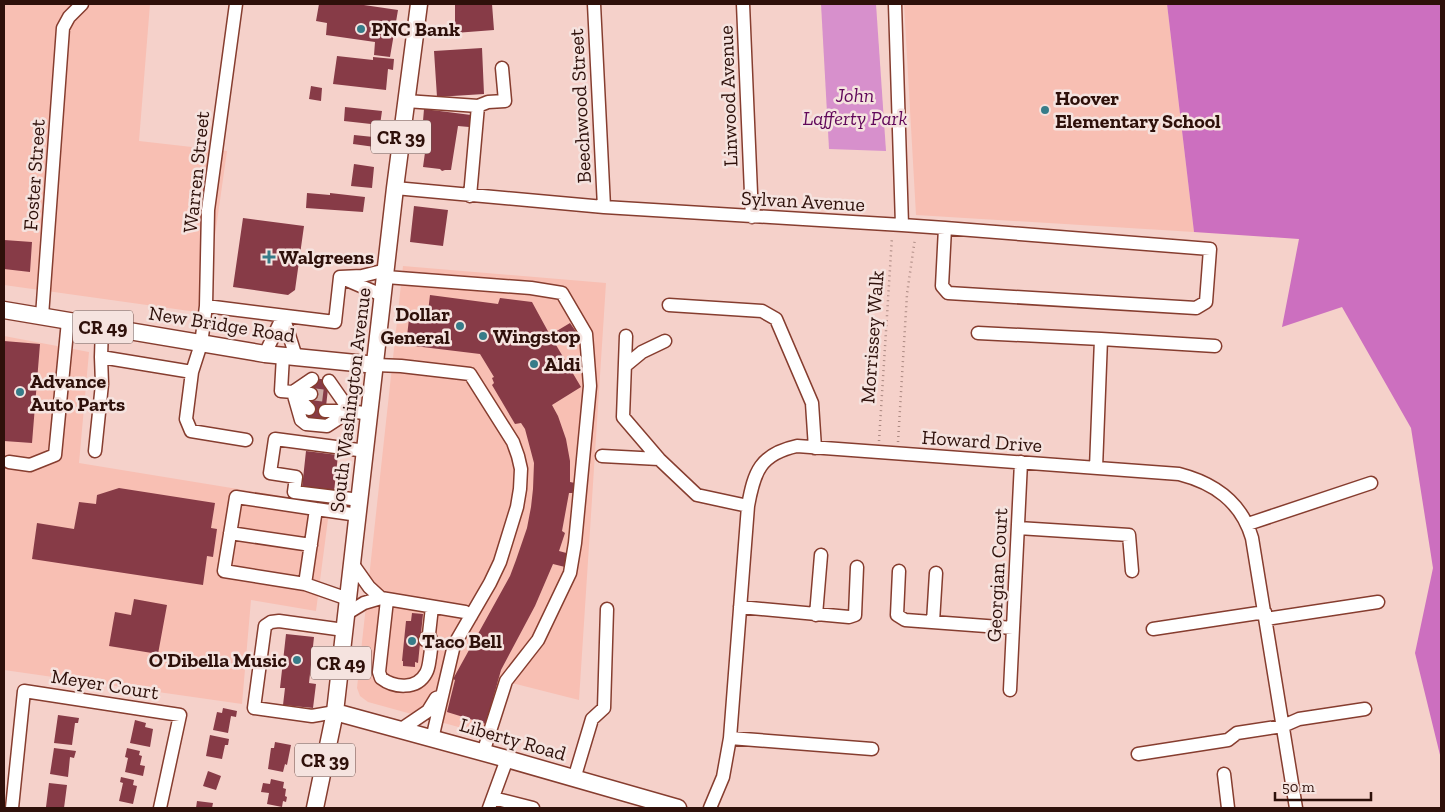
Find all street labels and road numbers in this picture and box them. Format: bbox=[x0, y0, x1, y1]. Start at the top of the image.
street label: Linwood Avenue bbox=[714, 25, 742, 167]
street label: Beechwood Street bbox=[564, 28, 596, 184]
street label: Warren Street bbox=[178, 109, 214, 234]
street label: Foster Street bbox=[18, 118, 50, 232]
road number: CR 39 bbox=[371, 120, 431, 154]
street label: Sylvan Avenue bbox=[740, 186, 866, 216]
street label: Morrissey Walk bbox=[855, 269, 889, 404]
street label: South Washington Avenue bbox=[324, 286, 376, 514]
street label: New Bridge Road bbox=[147, 301, 297, 347]
road number: CR 49 bbox=[73, 311, 133, 344]
street label: Howard Drive bbox=[921, 425, 1043, 457]
street label: Georgian Court bbox=[982, 507, 1013, 643]
road number: CR 49 bbox=[311, 646, 371, 680]
street label: Meyer Court bbox=[50, 664, 161, 704]
street label: Liberty Road bbox=[457, 712, 569, 766]
road number: CR 39 bbox=[295, 744, 355, 776]

